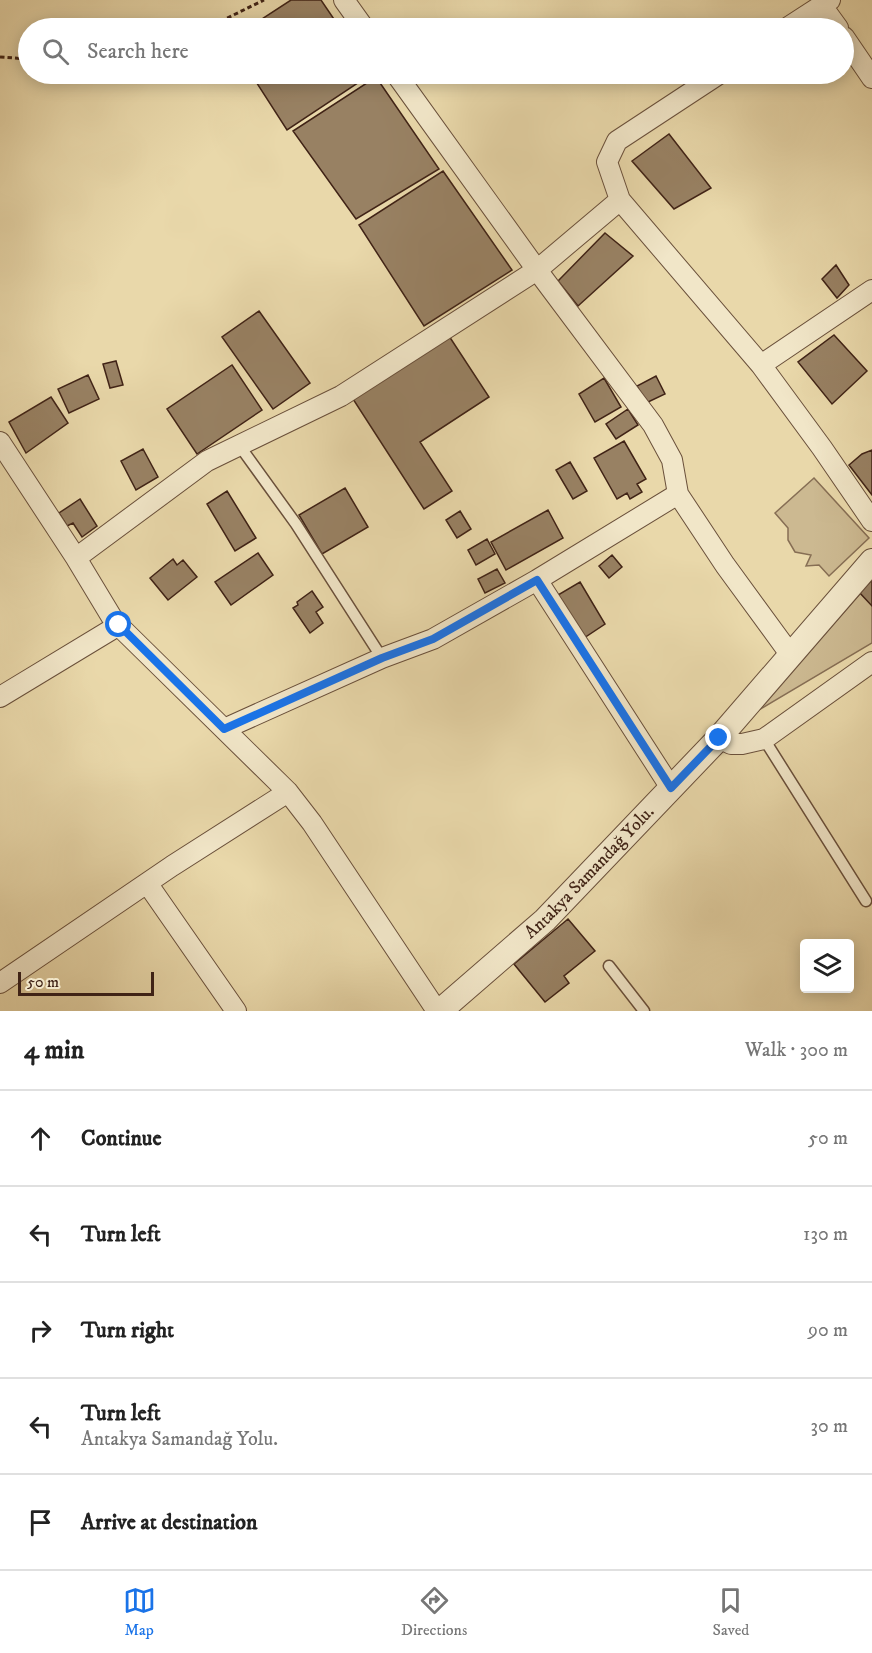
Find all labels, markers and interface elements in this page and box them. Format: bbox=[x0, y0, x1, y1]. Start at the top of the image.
search box bbox=[18, 18, 854, 84]
icon: search bbox=[39, 35, 72, 68]
text: Search here bbox=[87, 38, 189, 65]
route start bbox=[105, 611, 131, 637]
route end bbox=[705, 724, 731, 750]
street label: Antakya Samandağ Yolu. bbox=[520, 801, 659, 944]
map controls bbox=[800, 939, 854, 993]
button: layers bbox=[800, 939, 854, 993]
scale bar bbox=[18, 969, 154, 996]
text: 50 m bbox=[27, 972, 59, 992]
text: 4 min bbox=[24, 1034, 84, 1067]
text: Walk · 300 m bbox=[745, 1038, 848, 1063]
icon: ahead bbox=[24, 1122, 57, 1155]
text: Continue bbox=[81, 1125, 162, 1152]
text: 50 m bbox=[808, 1126, 848, 1151]
icon: left bbox=[24, 1218, 57, 1251]
text: Turn left bbox=[81, 1221, 161, 1248]
text: 130 m bbox=[803, 1222, 848, 1247]
icon: right bbox=[24, 1314, 57, 1347]
text: Turn right bbox=[81, 1317, 174, 1344]
text: 90 m bbox=[808, 1318, 848, 1343]
text: Turn left bbox=[81, 1400, 161, 1427]
icon: left bbox=[24, 1410, 57, 1443]
text: 30 m bbox=[810, 1414, 848, 1439]
text: Antakya Samandağ Yolu. bbox=[81, 1427, 278, 1452]
icon: arrive bbox=[24, 1506, 57, 1539]
text: Arrive at destination bbox=[81, 1509, 258, 1536]
tab: Map bbox=[123, 1584, 156, 1640]
tab: Directions bbox=[401, 1584, 467, 1640]
tab: Saved bbox=[713, 1584, 749, 1640]

